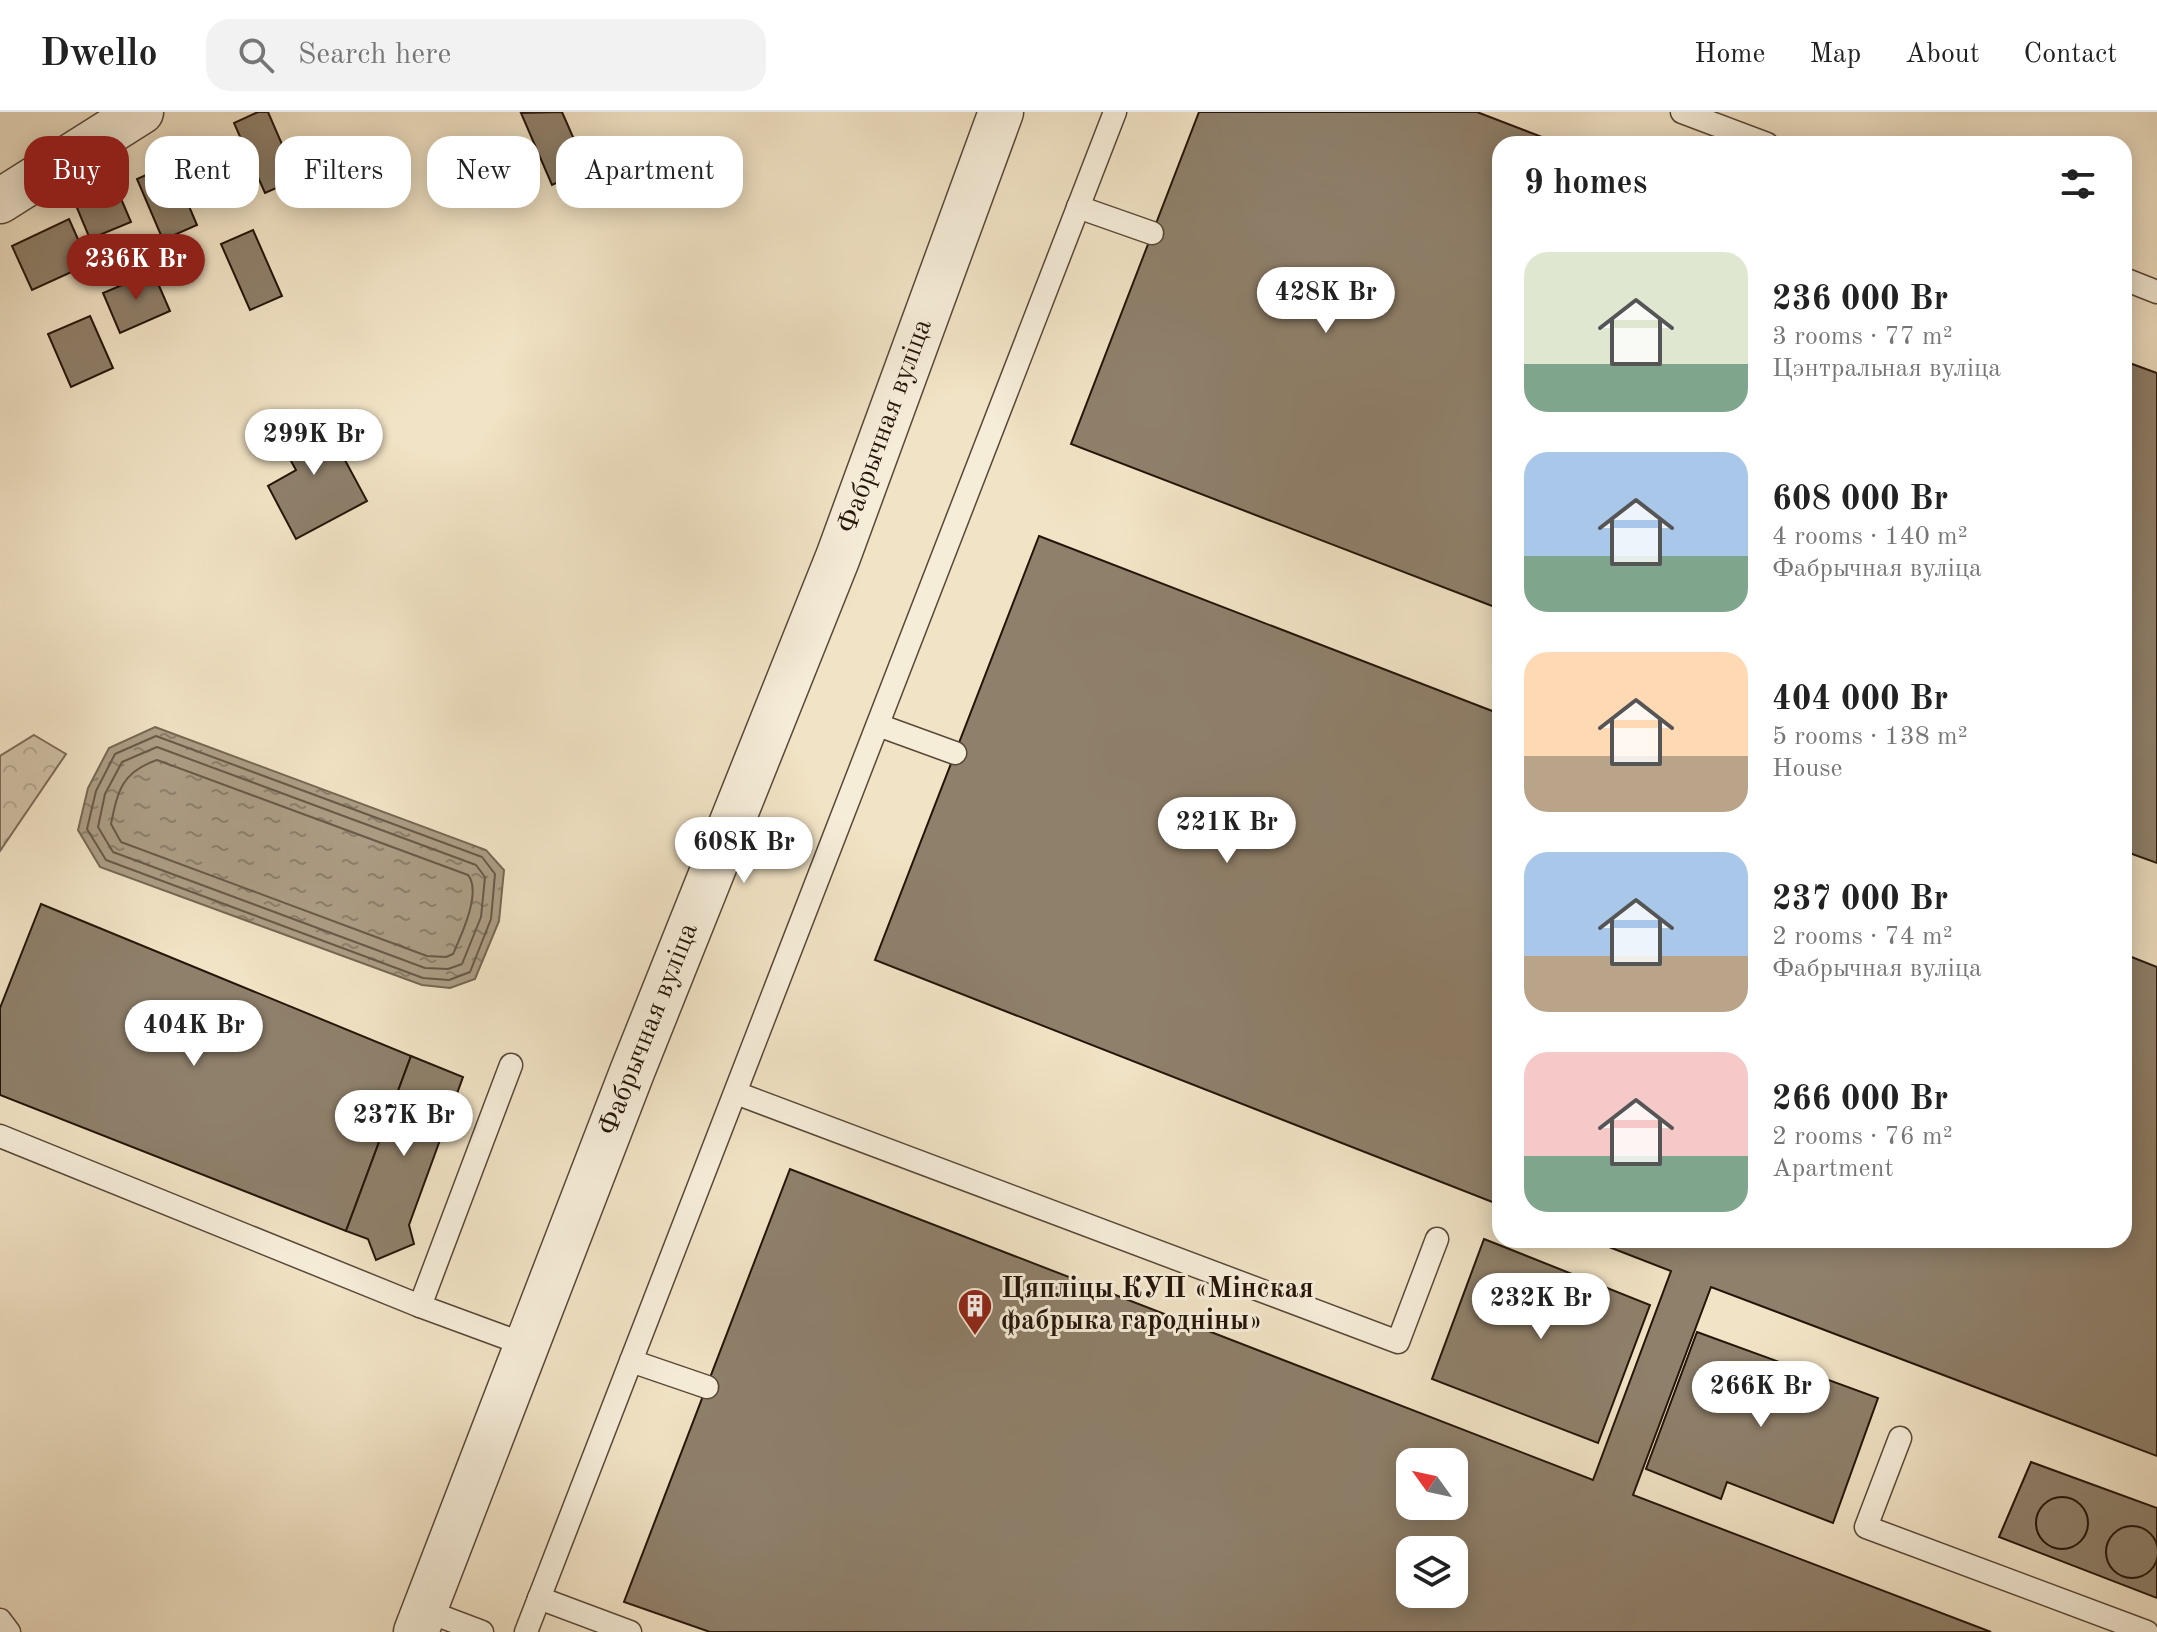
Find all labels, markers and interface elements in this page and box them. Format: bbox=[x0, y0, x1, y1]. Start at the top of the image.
search box bbox=[206, 19, 766, 91]
icon: search bbox=[234, 33, 278, 77]
text: Dwello bbox=[40, 36, 158, 74]
text: Search here bbox=[298, 40, 451, 70]
text: Home bbox=[1694, 41, 1765, 69]
text: Map bbox=[1809, 41, 1861, 69]
text: About bbox=[1905, 41, 1980, 69]
text: Contact bbox=[2024, 41, 2117, 69]
chip: Buy bbox=[24, 136, 129, 208]
chip: Rent bbox=[145, 136, 259, 208]
chip: Filters bbox=[275, 136, 411, 208]
chip: New bbox=[427, 136, 540, 208]
chip: Apartment bbox=[556, 136, 743, 208]
icon: filters bbox=[2056, 162, 2100, 206]
text: 9 homes bbox=[1524, 167, 1647, 201]
pin: 236K Br bbox=[62, 234, 210, 302]
text: 236K Br bbox=[85, 247, 187, 273]
pin: 428K Br bbox=[1252, 267, 1400, 335]
text: 428K Br bbox=[1275, 280, 1377, 306]
text: 236 000 Br bbox=[1772, 283, 1948, 317]
icon: home bbox=[1588, 284, 1684, 380]
street label: Фабрычная вуліца bbox=[834, 315, 938, 537]
text: 3 rooms · 77 m² bbox=[1772, 324, 1953, 350]
text: Цэнтральная вуліца bbox=[1772, 356, 2001, 382]
pin: 299K Br bbox=[240, 409, 388, 477]
text: 299K Br bbox=[263, 422, 365, 448]
text: 608 000 Br bbox=[1772, 483, 1948, 517]
icon: home bbox=[1588, 484, 1684, 580]
text: 4 rooms · 140 m² bbox=[1772, 524, 1968, 550]
text: Фабрычная вуліца bbox=[1772, 556, 1982, 582]
text: 404 000 Br bbox=[1772, 683, 1948, 717]
icon: home bbox=[1588, 684, 1684, 780]
text: 5 rooms · 138 m² bbox=[1772, 724, 1968, 750]
text: House bbox=[1772, 756, 1843, 782]
pin: 221K Br bbox=[1153, 797, 1301, 865]
text: 221K Br bbox=[1176, 810, 1278, 836]
pin: 608K Br bbox=[670, 817, 818, 885]
text: 608K Br bbox=[693, 830, 795, 856]
text: 237 000 Br bbox=[1772, 883, 1948, 917]
icon: home bbox=[1588, 884, 1684, 980]
street label: Фабрычная вуліца bbox=[595, 919, 704, 1140]
text: 2 rooms · 74 m² bbox=[1772, 924, 1953, 950]
text: Фабрычная вуліца bbox=[1772, 956, 1982, 982]
pin: 404K Br bbox=[120, 1000, 268, 1068]
text: 404K Br bbox=[143, 1013, 245, 1039]
text: 266 000 Br bbox=[1772, 1083, 1948, 1117]
icon: home bbox=[1588, 1084, 1684, 1180]
pin: 237K Br bbox=[330, 1090, 478, 1158]
text: 237K Br bbox=[353, 1103, 455, 1129]
text: 2 rooms · 76 m² bbox=[1772, 1124, 1953, 1150]
text: Apartment bbox=[1772, 1156, 1894, 1182]
pin: 232K Br bbox=[1467, 1273, 1615, 1341]
place label: Цяпліцы КУП «Мінская фабрыка гародніны» bbox=[1001, 1275, 1314, 1336]
text: 232K Br bbox=[1490, 1286, 1592, 1312]
building icon: Цяпліцы КУП «Мінская фабрыка гародніны» bbox=[956, 1287, 994, 1337]
pin: 266K Br bbox=[1687, 1361, 1835, 1429]
text: 266K Br bbox=[1710, 1374, 1812, 1400]
north arrow bbox=[1396, 1448, 1468, 1520]
map controls bbox=[1396, 1448, 1468, 1608]
button: layers bbox=[1396, 1536, 1468, 1608]

